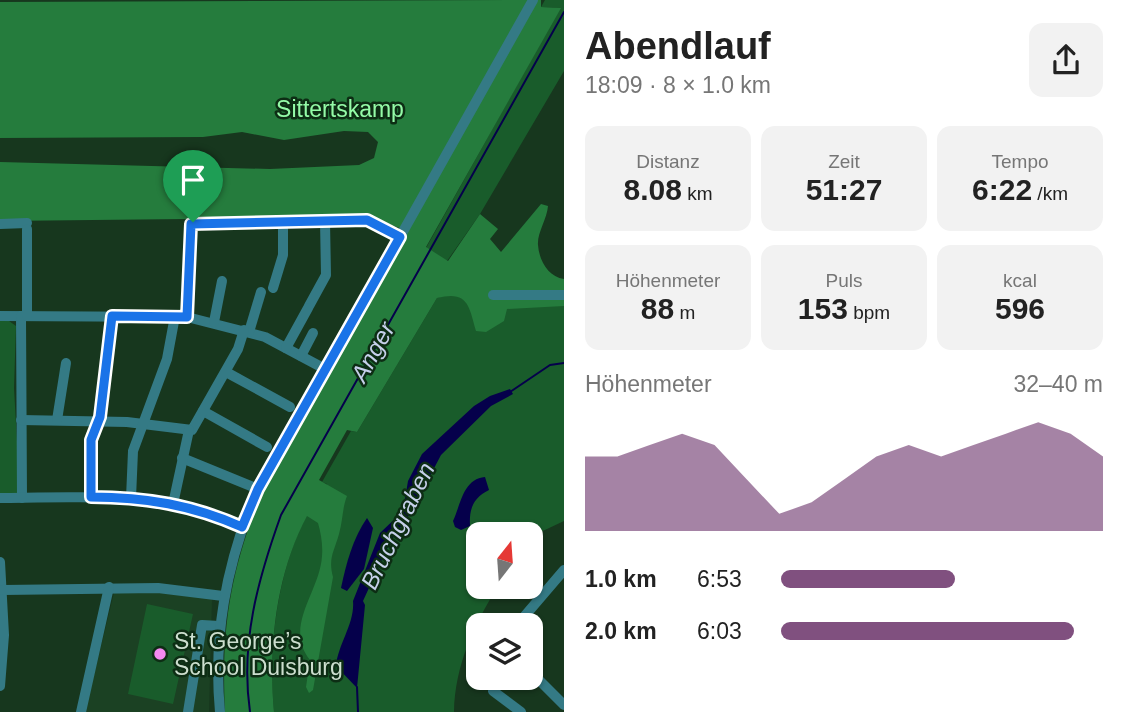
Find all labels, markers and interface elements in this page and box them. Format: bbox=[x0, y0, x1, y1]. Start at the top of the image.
button: share bbox=[1029, 23, 1103, 97]
text: Abendlauf bbox=[585, 25, 771, 67]
text: 18:09 · 8 × 1.0 km bbox=[585, 72, 771, 98]
park label: Sittertskamp bbox=[276, 96, 404, 122]
pin bbox=[163, 150, 223, 222]
text: Distanz bbox=[636, 151, 700, 172]
text: Zeit bbox=[828, 151, 860, 172]
text: Tempo bbox=[991, 151, 1049, 172]
icon: arrive bbox=[174, 161, 212, 199]
text: 8.08 bbox=[624, 173, 682, 206]
text: 51:27 bbox=[806, 173, 882, 206]
text: 6:22 bbox=[972, 173, 1032, 206]
text: km bbox=[682, 183, 713, 204]
text: /km bbox=[1032, 183, 1068, 204]
text: Höhenmeter bbox=[616, 270, 720, 291]
text: Puls bbox=[826, 270, 862, 291]
text: kcal bbox=[1003, 270, 1037, 291]
text: 88 bbox=[641, 292, 674, 325]
text: 153 bbox=[798, 292, 848, 325]
text: 596 bbox=[995, 292, 1045, 325]
text: m bbox=[674, 302, 695, 323]
text: bpm bbox=[848, 302, 890, 323]
water label: Anger bbox=[344, 316, 400, 388]
text: Höhenmeter bbox=[585, 371, 712, 397]
text: 32–40 m bbox=[1013, 371, 1103, 397]
water label: Bruchgraben bbox=[355, 458, 440, 593]
north arrow bbox=[466, 522, 542, 598]
map controls bbox=[466, 522, 543, 690]
text: 1.0 km bbox=[585, 566, 657, 592]
text: 6:53 bbox=[697, 566, 742, 592]
button: layers bbox=[466, 613, 543, 690]
text: 2.0 km bbox=[585, 618, 657, 644]
text: 6:03 bbox=[697, 618, 742, 644]
place label: St. George’s School Duisburg bbox=[174, 628, 343, 680]
marker: St. George’s School Duisburg bbox=[152, 646, 168, 662]

